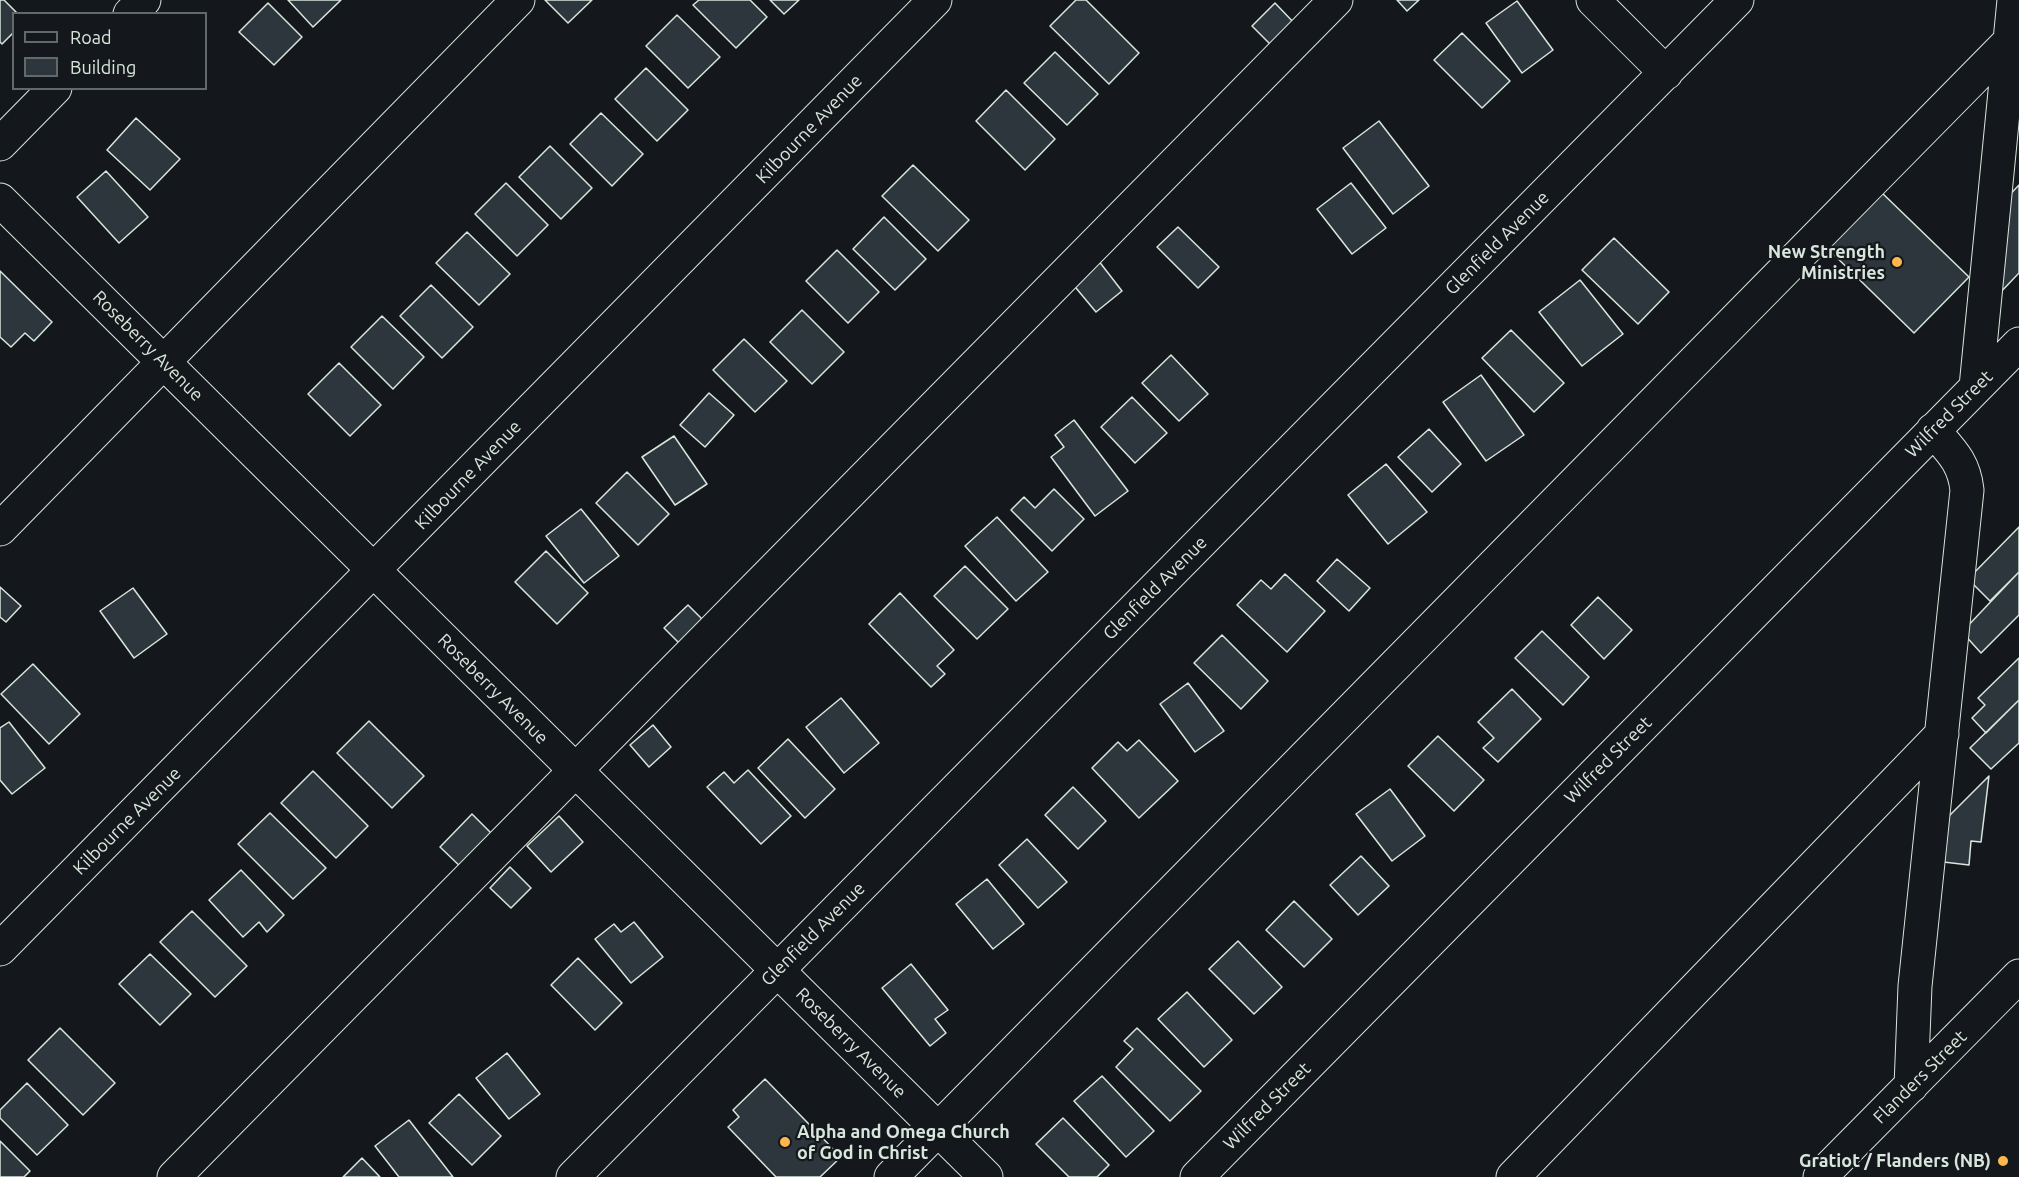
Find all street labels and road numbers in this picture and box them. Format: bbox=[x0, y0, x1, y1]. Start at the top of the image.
street label: Kilbourne Avenue bbox=[751, 70, 867, 188]
street label: Glenfield Avenue bbox=[1441, 187, 1553, 299]
street label: Roseberry Avenue bbox=[88, 286, 208, 406]
street label: Wilfred Street bbox=[1901, 366, 1997, 462]
street label: Kilbourne Avenue bbox=[410, 416, 526, 534]
street label: Glenfield Avenue bbox=[1099, 532, 1211, 644]
street label: Roseberry Avenue bbox=[433, 629, 553, 749]
street label: Wilfred Street bbox=[1560, 712, 1656, 808]
street label: Kilbourne Avenue bbox=[69, 763, 185, 879]
street label: Glenfield Avenue bbox=[757, 878, 869, 990]
street label: Roseberry Avenue bbox=[791, 983, 911, 1103]
street label: Flanders Street bbox=[1869, 1026, 1971, 1128]
street label: Wilfred Street bbox=[1219, 1058, 1315, 1154]

